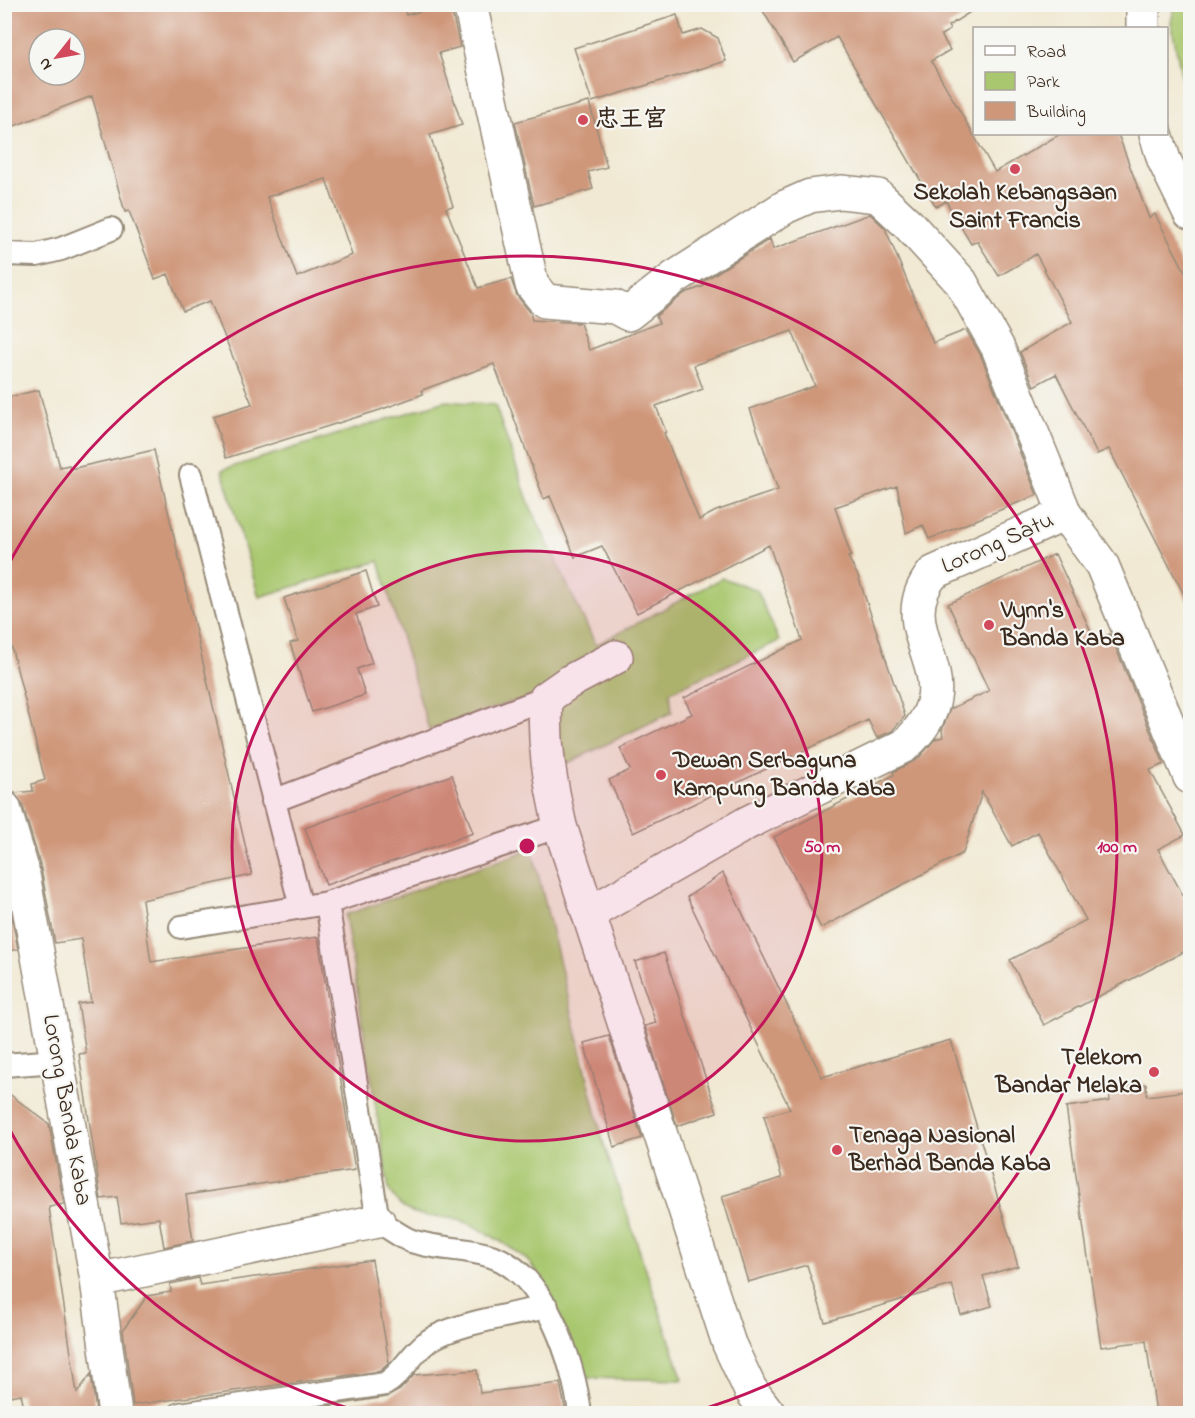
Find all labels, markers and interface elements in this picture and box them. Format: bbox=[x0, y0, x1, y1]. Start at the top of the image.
north arrow bbox=[27, 27, 87, 87]
legend bbox=[973, 27, 1168, 135]
text: Road bbox=[1027, 40, 1066, 66]
text: N bbox=[33, 53, 59, 75]
text: Park bbox=[1027, 70, 1060, 96]
text: Building bbox=[1026, 100, 1086, 127]
place label: 忠王宮 bbox=[595, 103, 667, 138]
marker: 忠王宮 bbox=[576, 113, 590, 127]
marker: Sekolah Kebangsaan Saint Francis bbox=[1008, 162, 1022, 176]
place label: Sekolah Kebangsaan Saint Francis bbox=[913, 176, 1117, 239]
street label: Lorong Satu bbox=[936, 504, 1060, 584]
place label: Vynn's Banda Kaba bbox=[1000, 594, 1125, 657]
marker: Vynn's Banda Kaba bbox=[982, 618, 996, 632]
place label: Dewan Serbaguna Kampung Banda Kaba bbox=[672, 744, 895, 808]
marker: Dewan Serbaguna Kampung Banda Kaba bbox=[654, 768, 668, 782]
text: 50 m bbox=[804, 835, 840, 861]
text: 100 m bbox=[1097, 835, 1137, 861]
centre of rings bbox=[517, 836, 537, 856]
street label: Lorong Banda Kaba bbox=[32, 1012, 100, 1208]
place label: Telekom Bandar Melaka bbox=[994, 1041, 1142, 1104]
marker: Telekom Bandar Melaka bbox=[1147, 1065, 1161, 1079]
place label: Tenaga Nasional Berhad Banda Kaba bbox=[848, 1119, 1051, 1182]
marker: Tenaga Nasional Berhad Banda Kaba bbox=[830, 1143, 844, 1157]

